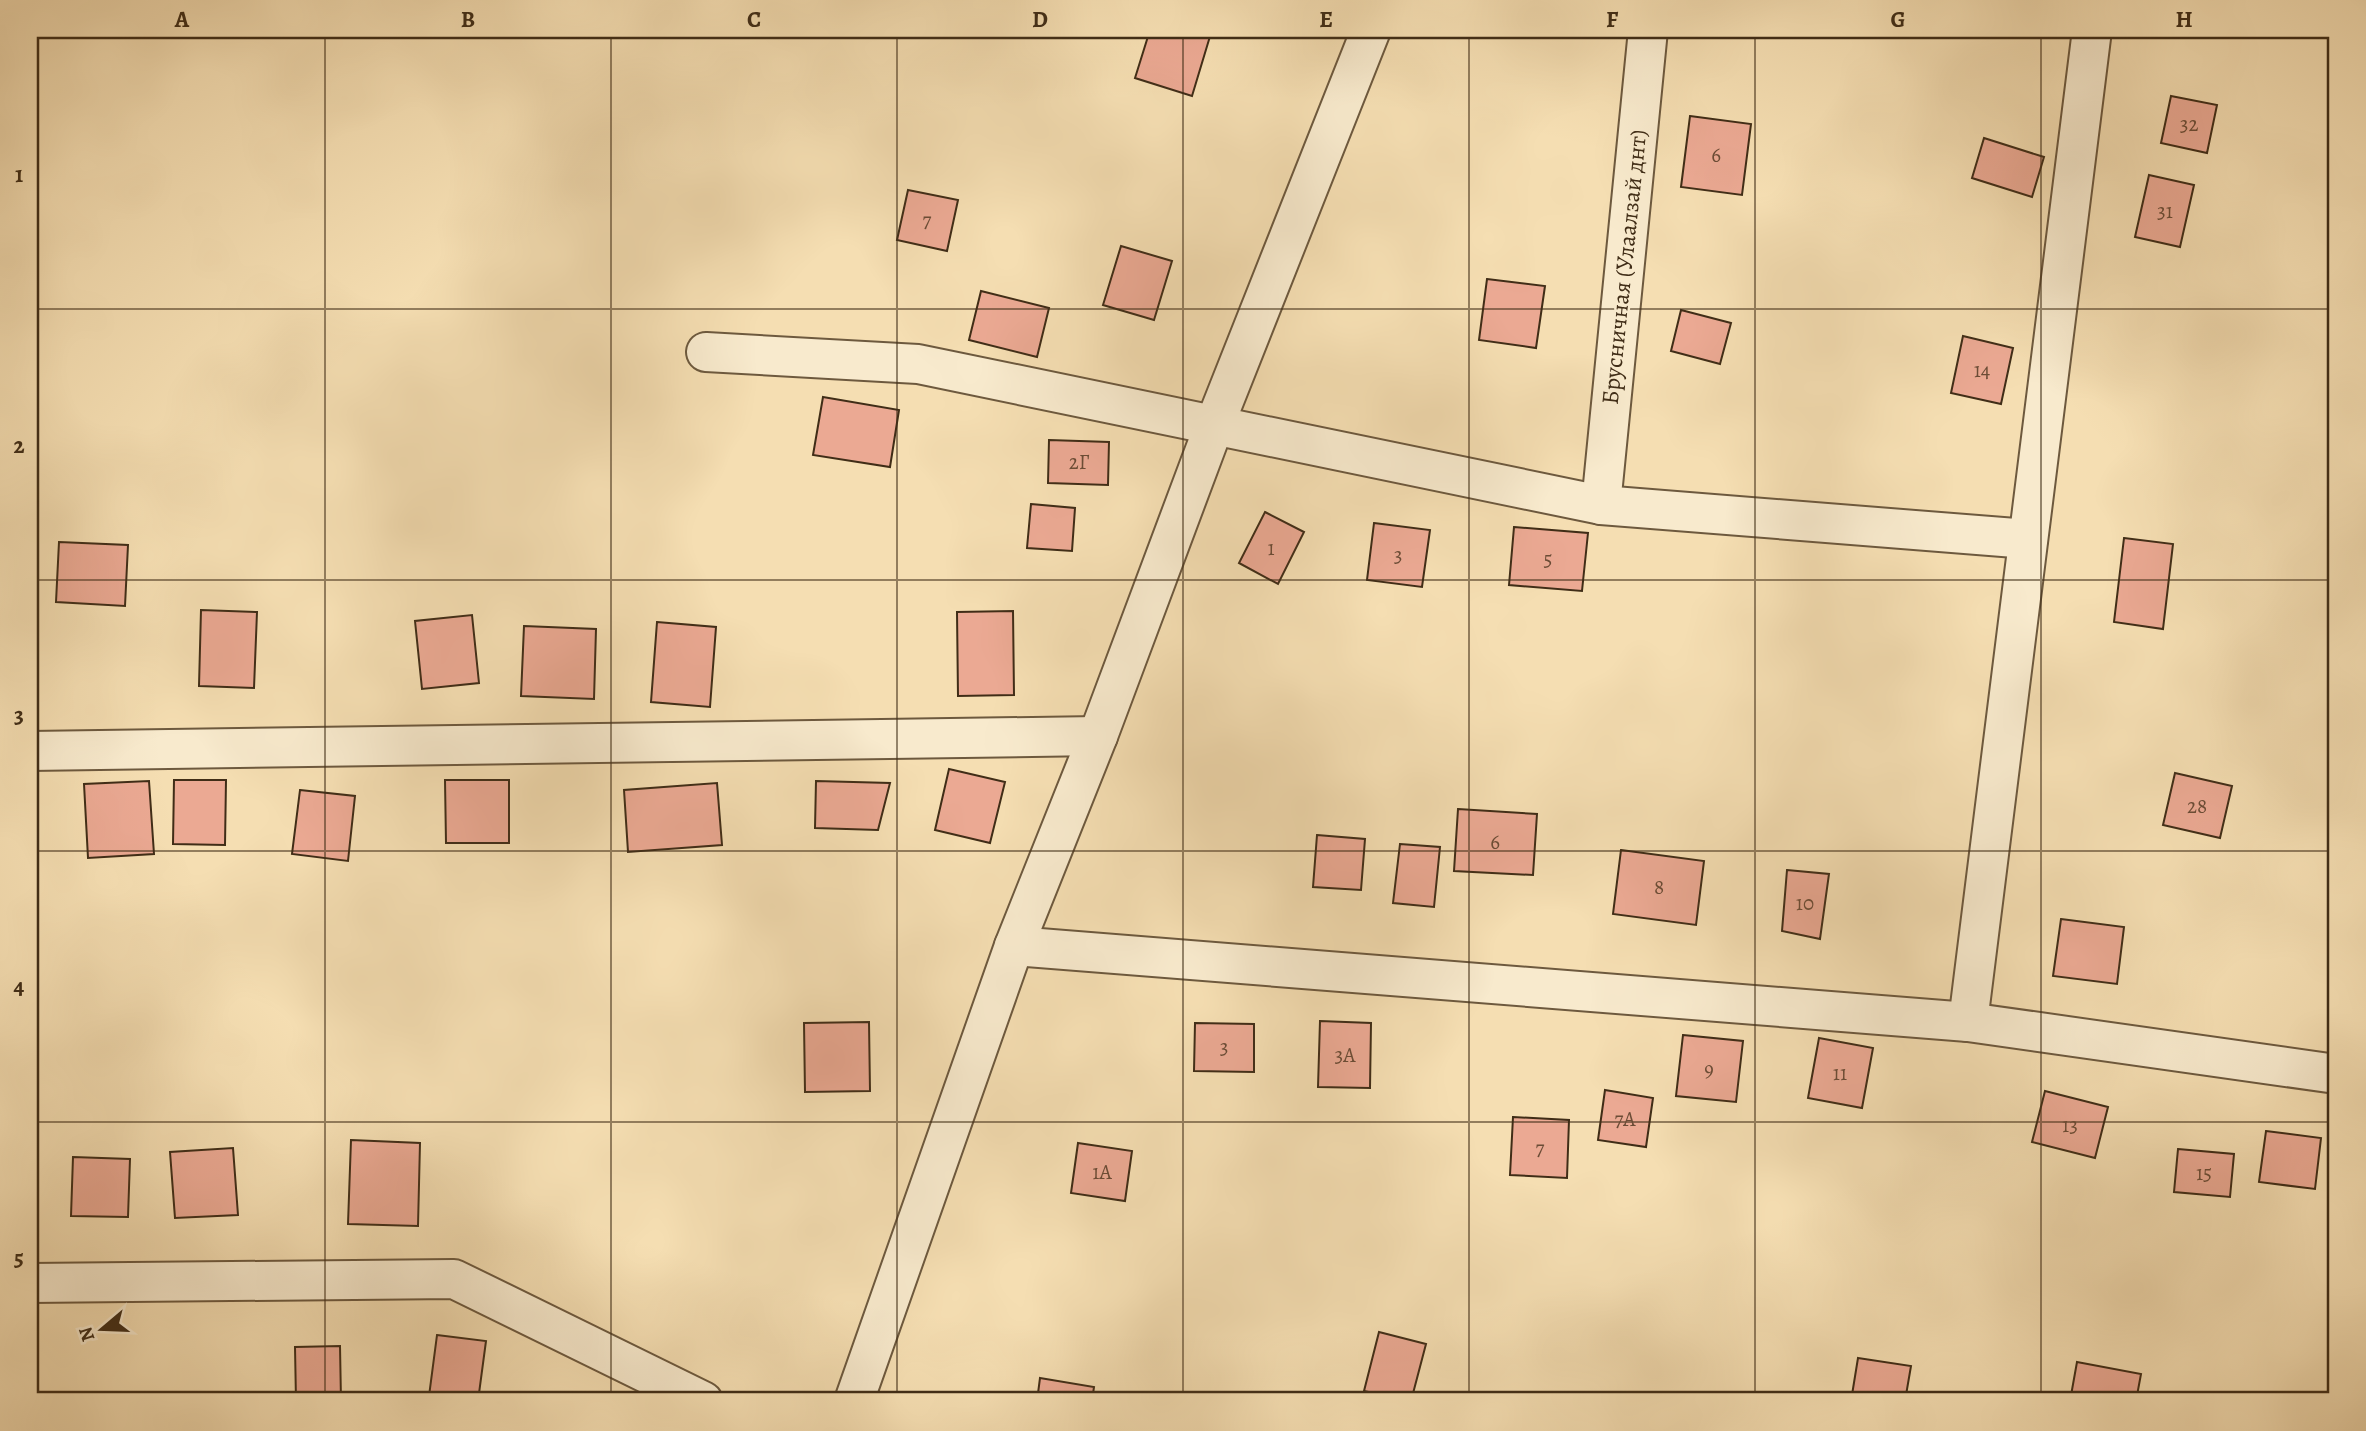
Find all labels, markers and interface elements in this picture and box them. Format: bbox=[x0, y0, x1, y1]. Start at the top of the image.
text: A bbox=[174, 4, 190, 35]
text: B bbox=[461, 4, 475, 35]
text: C bbox=[747, 4, 761, 35]
text: D bbox=[1032, 4, 1048, 35]
text: E bbox=[1319, 4, 1333, 35]
text: F bbox=[1606, 4, 1619, 35]
text: G bbox=[1890, 4, 1906, 35]
text: H bbox=[2175, 4, 2193, 35]
house number: 32 bbox=[2180, 110, 2198, 138]
street label: Брусничная (Улаалзай днт) bbox=[1594, 128, 1654, 406]
house number: 6 bbox=[1711, 141, 1721, 169]
text: 1 bbox=[15, 159, 23, 190]
house number: 31 bbox=[2157, 197, 2173, 225]
house number: 7 bbox=[923, 206, 932, 234]
house number: 14 bbox=[1974, 356, 1990, 384]
text: 2 bbox=[13, 430, 25, 461]
house number: 2Г bbox=[1069, 448, 1090, 476]
house number: 1 bbox=[1267, 534, 1275, 562]
house number: 3 bbox=[1394, 541, 1402, 569]
house number: 5 bbox=[1543, 545, 1553, 573]
text: 3 bbox=[14, 700, 24, 731]
house number: 28 bbox=[2187, 792, 2207, 820]
house number: 6 bbox=[1490, 828, 1500, 856]
house number: 8 bbox=[1654, 873, 1664, 901]
house number: 10 bbox=[1796, 889, 1814, 917]
text: 4 bbox=[14, 971, 25, 1002]
house number: 3 bbox=[1220, 1033, 1228, 1061]
house number: 3А bbox=[1335, 1041, 1356, 1069]
house number: 9 bbox=[1704, 1055, 1714, 1083]
house number: 11 bbox=[1833, 1059, 1847, 1087]
house number: 7А bbox=[1614, 1105, 1636, 1133]
house number: 13 bbox=[2062, 1111, 2078, 1139]
house number: 7 bbox=[1536, 1134, 1545, 1162]
house number: 1А bbox=[1092, 1158, 1112, 1186]
house number: 15 bbox=[2196, 1159, 2212, 1187]
text: 5 bbox=[14, 1242, 24, 1273]
north arrow bbox=[66, 1294, 136, 1364]
text: N bbox=[72, 1323, 101, 1345]

